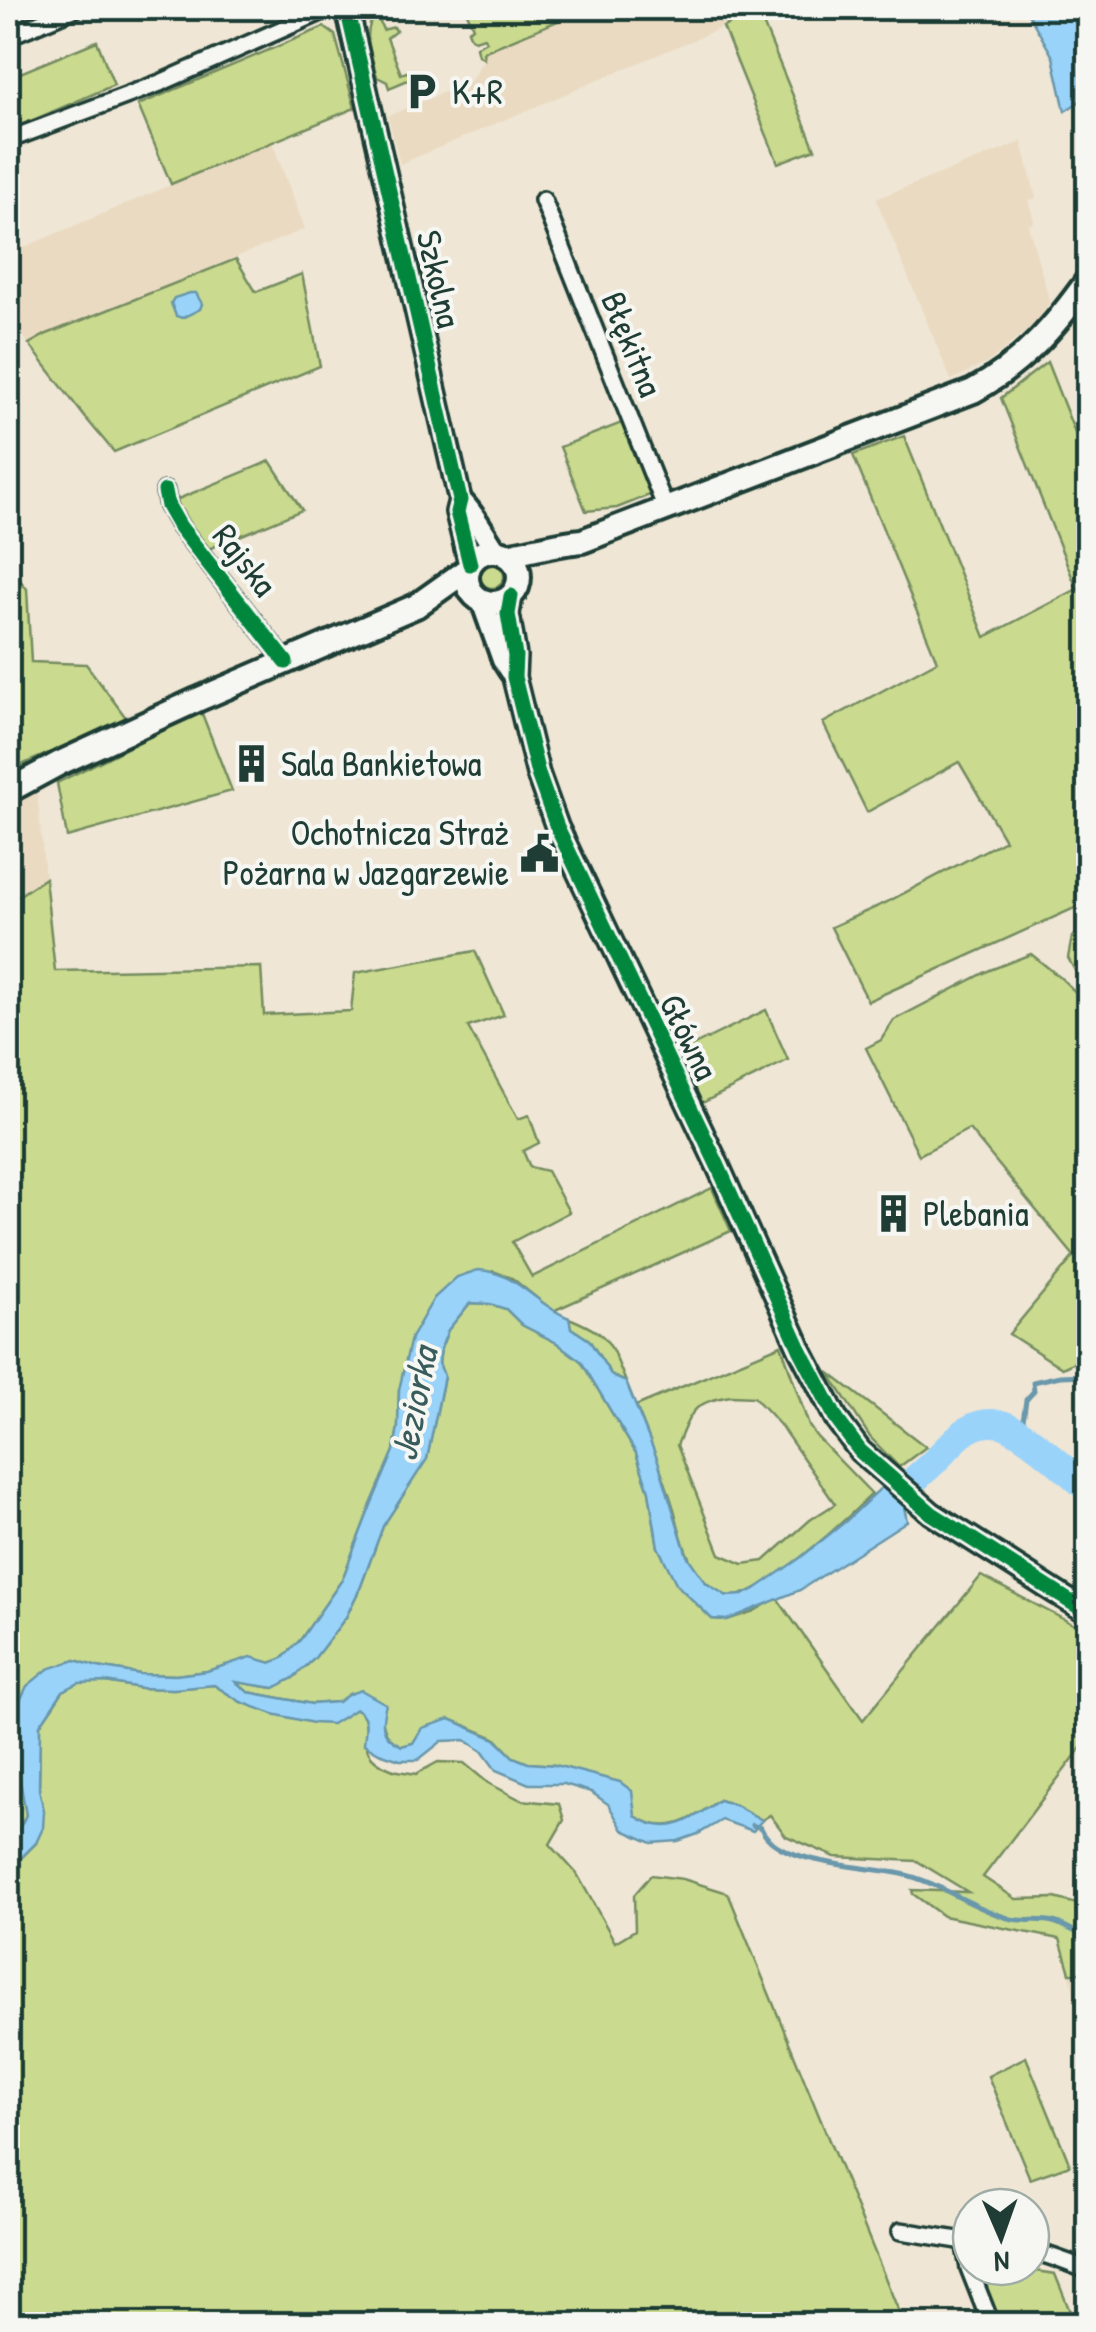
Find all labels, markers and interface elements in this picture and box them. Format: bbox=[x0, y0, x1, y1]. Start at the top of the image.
place label: K+R bbox=[452, 68, 503, 115]
parking icon: K+R bbox=[401, 71, 443, 113]
street label: Szkolna bbox=[406, 226, 474, 332]
street label: Błękitna bbox=[590, 285, 675, 403]
street label: Rajska bbox=[202, 514, 289, 606]
place label: Sala Bankietowa bbox=[281, 740, 482, 787]
building icon: Sala Bankietowa bbox=[230, 743, 272, 785]
place label: Ochotnicza Straż Pożarna w Jazgarzewie bbox=[223, 809, 509, 896]
public building icon: Ochotnicza Straż Pożarna w Jazgarzewie bbox=[518, 832, 560, 874]
street label: Główna bbox=[649, 986, 730, 1088]
place label: Plebania bbox=[923, 1190, 1029, 1237]
building icon: Plebania bbox=[872, 1193, 914, 1235]
water label: Jeziorka bbox=[377, 1339, 450, 1465]
north arrow bbox=[951, 2187, 1051, 2287]
text: N bbox=[994, 2243, 1010, 2281]

